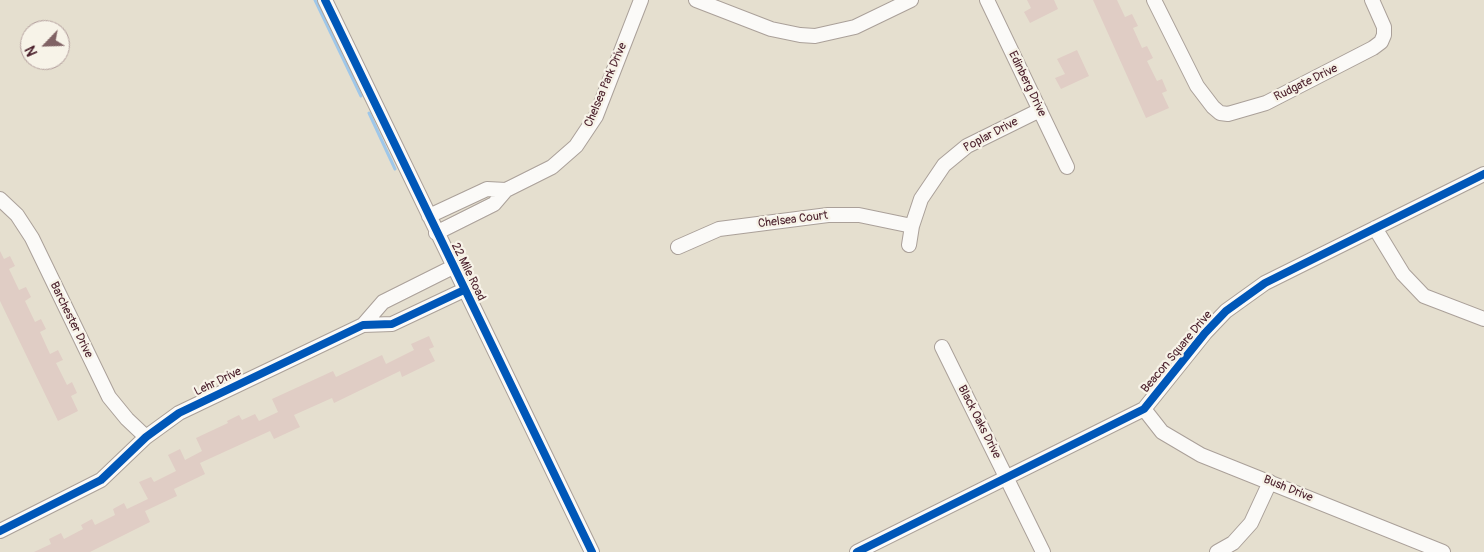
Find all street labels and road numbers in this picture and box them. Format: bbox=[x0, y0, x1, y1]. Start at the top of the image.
street label: Chelsea Park Drive bbox=[582, 41, 630, 129]
street label: Edinberg Drive bbox=[1005, 49, 1049, 119]
street label: Rudgate Drive bbox=[1272, 61, 1340, 105]
street label: Poplar Drive bbox=[961, 115, 1021, 155]
street label: Chelsea Court bbox=[757, 209, 829, 231]
street label: 22 Mile Road bbox=[448, 241, 488, 303]
street label: Barchester Drive bbox=[46, 280, 96, 360]
street label: Beacon Square Drive bbox=[1139, 308, 1215, 396]
street label: Lehr Drive bbox=[192, 364, 244, 400]
street label: Black Oaks Drive bbox=[954, 383, 1004, 461]
street label: Bush Drive bbox=[1261, 473, 1315, 505]

